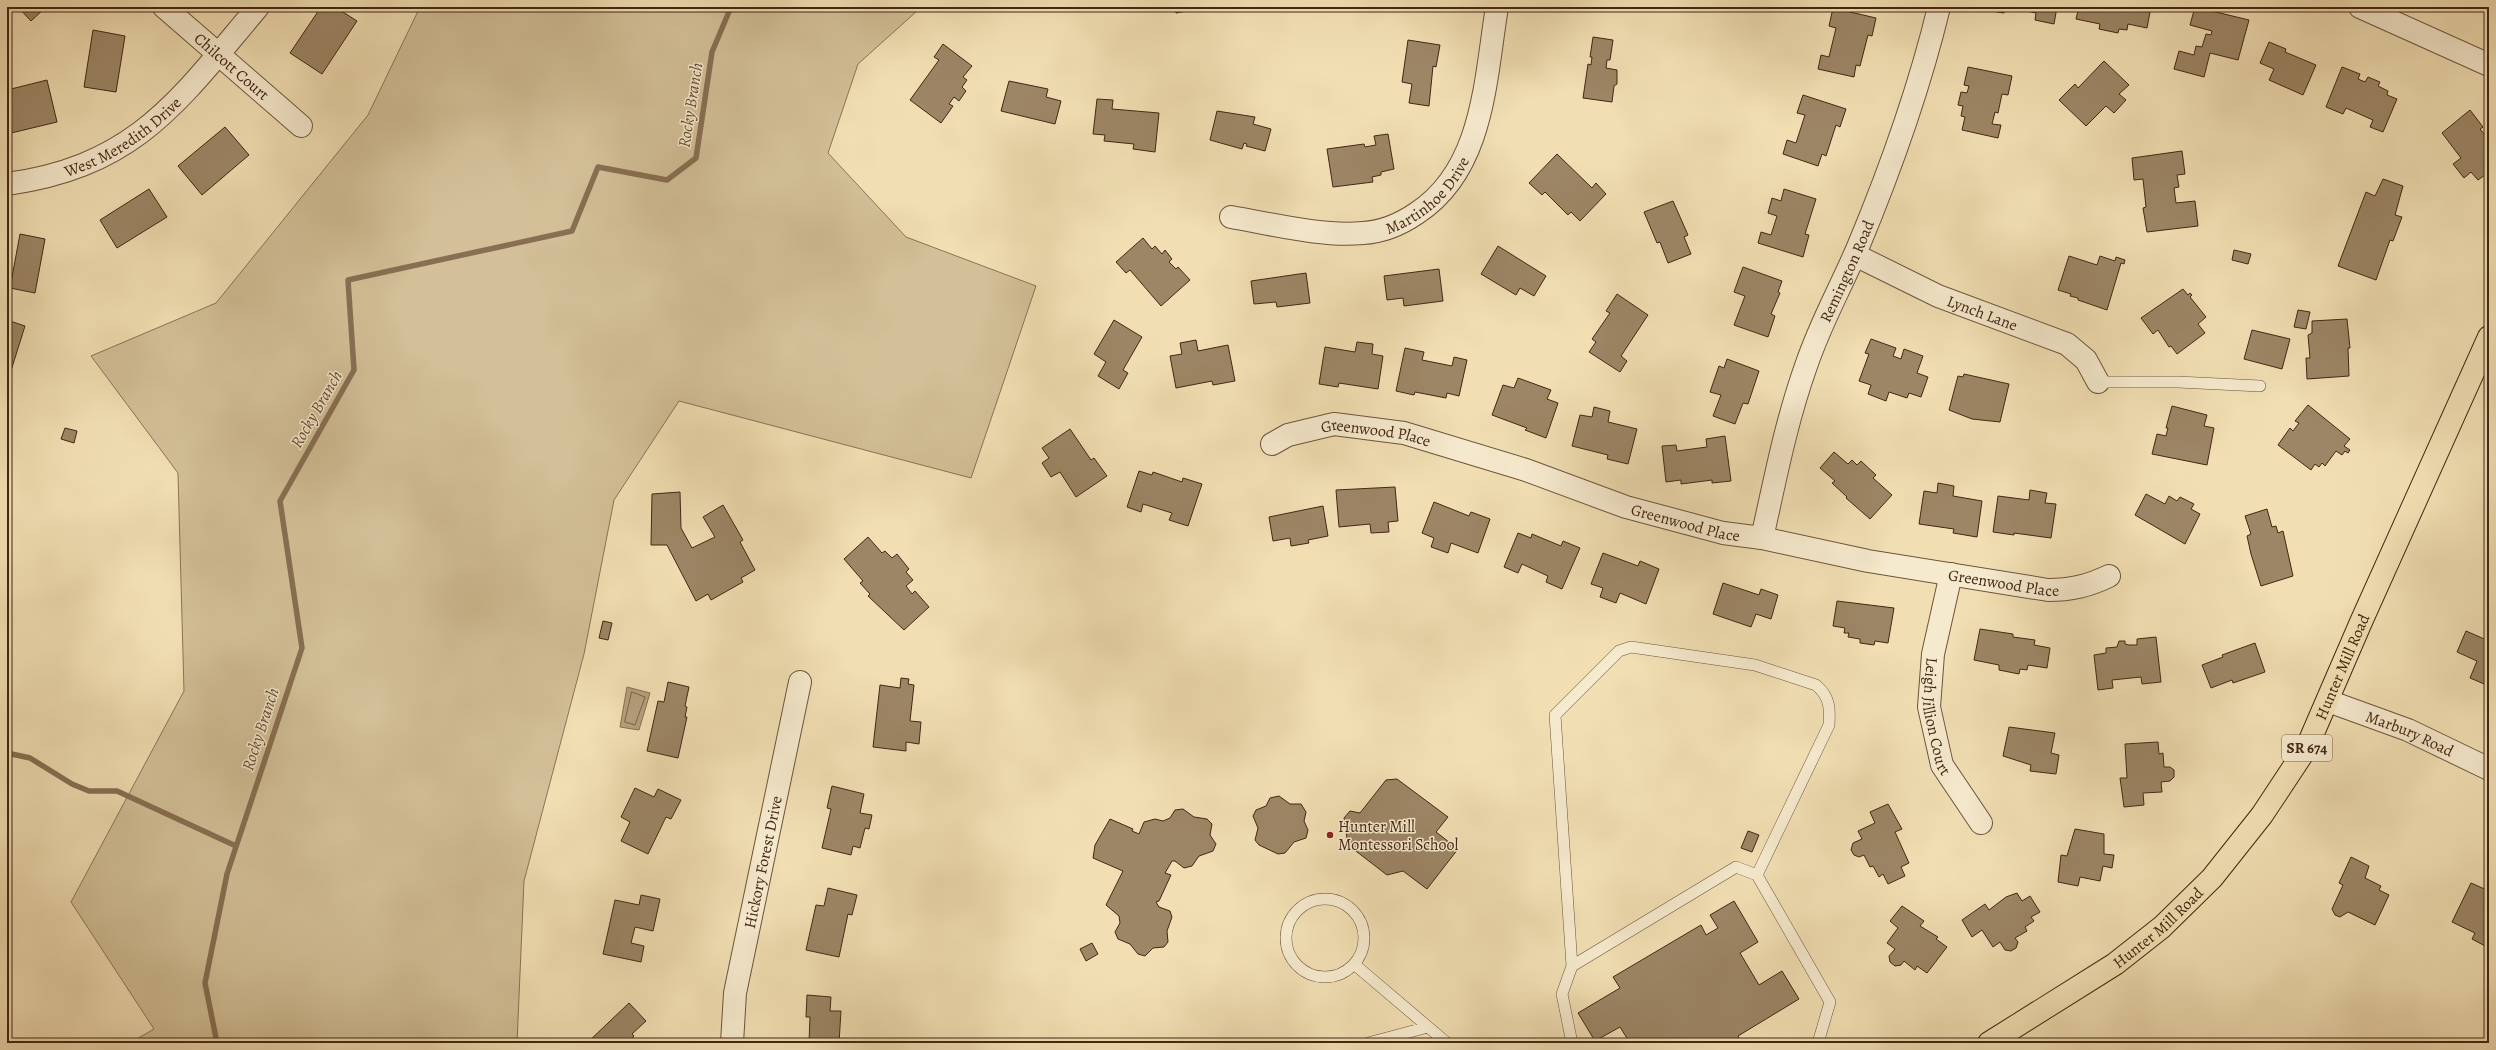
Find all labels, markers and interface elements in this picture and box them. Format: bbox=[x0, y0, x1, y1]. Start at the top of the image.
street label: Chilcott Court bbox=[189, 28, 274, 106]
water label: Rocky Branch bbox=[672, 61, 709, 149]
street label: West Meredith Drive bbox=[61, 92, 186, 183]
street label: Martinhoe Drive bbox=[1382, 153, 1475, 240]
street label: Remington Road bbox=[1815, 217, 1880, 326]
street label: Lynch Lane bbox=[1944, 290, 2021, 337]
water label: Rocky Branch bbox=[285, 366, 348, 452]
street label: Greenwood Place bbox=[1318, 414, 1433, 453]
street label: Greenwood Place bbox=[1628, 499, 1741, 547]
street label: Greenwood Place bbox=[1947, 564, 2060, 602]
street label: Hunter Mill Road bbox=[2310, 610, 2375, 724]
street label: Leigh Jillion Court bbox=[1917, 657, 1956, 780]
water label: Rocky Branch bbox=[236, 685, 285, 773]
street label: Marbury Road bbox=[2363, 706, 2458, 763]
road number: SR 674 bbox=[2282, 735, 2332, 761]
street label: Hickory Forest Drive bbox=[739, 794, 788, 930]
place label: Hunter Mill Montessori School bbox=[1338, 816, 1458, 856]
marker: Hunter Mill Montessori School bbox=[1325, 830, 1335, 840]
street label: Hunter Mill Road bbox=[2108, 882, 2209, 974]

